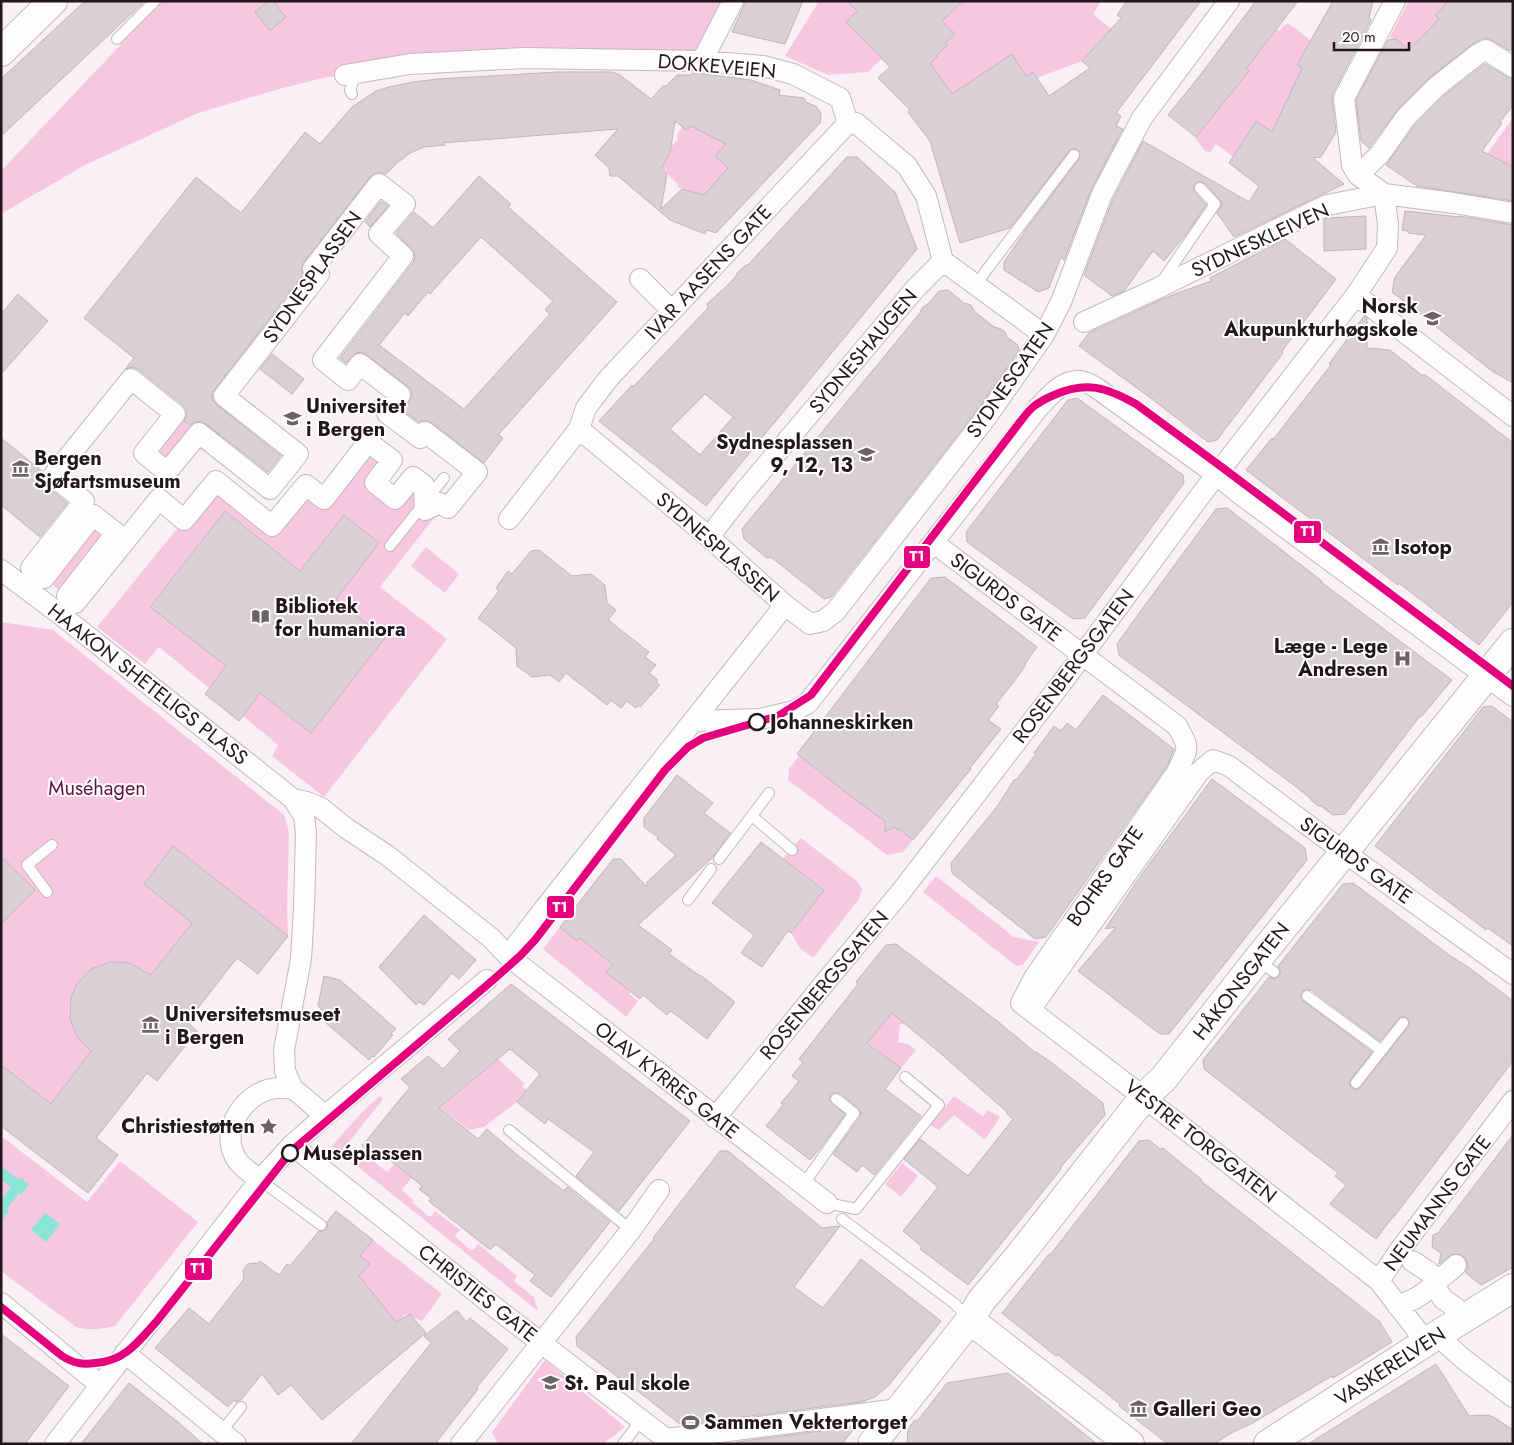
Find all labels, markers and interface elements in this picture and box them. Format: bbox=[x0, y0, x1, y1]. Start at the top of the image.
scale bar bbox=[1334, 20, 1409, 52]
text: 20 m bbox=[1342, 26, 1376, 48]
street label: DOKKEVEIEN bbox=[657, 47, 777, 86]
street label: SYDNESKLEIVEN bbox=[1186, 196, 1334, 285]
street label: IVAR AASENS GATE bbox=[638, 198, 779, 346]
street label: SYDNESPLASSEN bbox=[256, 205, 369, 349]
street label: SYDNESHAUGEN bbox=[802, 283, 924, 420]
place label: Norsk Akupunkturhøgskole bbox=[1223, 292, 1418, 344]
school or university icon: Norsk Akupunkturhøgskole bbox=[1422, 308, 1442, 328]
street label: SYDNESGATEN bbox=[960, 316, 1061, 444]
place label: Universitet i Bergen bbox=[306, 392, 406, 444]
school or university icon: Universitet i Bergen bbox=[282, 408, 302, 428]
place label: Sydnesplassen 9, 12, 13 bbox=[716, 428, 853, 480]
place label: Bergen Sjøfartsmuseum bbox=[34, 444, 181, 496]
school or university icon: Sydnesplassen 9, 12, 13 bbox=[857, 444, 877, 464]
museum icon: Bergen Sjøfartsmuseum bbox=[10, 459, 30, 479]
street label: SYDNESPLASSEN bbox=[650, 485, 786, 609]
line badge: T1 bbox=[1293, 520, 1322, 544]
text: T1 bbox=[1301, 521, 1315, 541]
place label: Isotop bbox=[1394, 533, 1452, 562]
museum icon: Isotop bbox=[1370, 537, 1390, 557]
line badge: T1 bbox=[903, 545, 931, 569]
text: T1 bbox=[910, 546, 924, 566]
street label: SIGURDS GATE bbox=[944, 546, 1067, 649]
street label: ROSENBERGSGATEN bbox=[1006, 583, 1141, 750]
place label: Bibliotek for humaniora bbox=[275, 592, 406, 644]
street label: HAAKON SHETELIGS PLASS bbox=[41, 597, 254, 772]
library icon: Bibliotek for humaniora bbox=[251, 607, 271, 627]
place label: Læge - Lege Andresen bbox=[1274, 632, 1388, 684]
hospital icon: Læge - Lege Andresen bbox=[1392, 648, 1412, 668]
place label: Johanneskirken bbox=[766, 708, 914, 737]
marker: Johanneskirken bbox=[748, 713, 766, 731]
park label: Muséhagen bbox=[48, 774, 146, 803]
street label: SIGURDS GATE bbox=[1294, 810, 1418, 911]
street label: BOHRS GATE bbox=[1060, 820, 1151, 932]
line badge: T1 bbox=[546, 895, 575, 919]
text: T1 bbox=[553, 897, 567, 917]
street label: ROSENBERGSGATEN bbox=[753, 904, 896, 1066]
street label: HÅKONSGATEN bbox=[1186, 916, 1297, 1046]
place label: Universitetsmuseet i Bergen bbox=[165, 1000, 341, 1052]
museum icon: Universitetsmuseet i Bergen bbox=[141, 1015, 161, 1035]
street label: OLAV KYRRES GATE bbox=[588, 1015, 745, 1146]
street label: VESTRE TORGGATEN bbox=[1118, 1073, 1283, 1210]
place label: Christiestøtten bbox=[121, 1112, 255, 1141]
place icon: Christiestøtten bbox=[259, 1116, 279, 1136]
street label: NEUMANNS GATE bbox=[1377, 1129, 1498, 1277]
place label: Muséplassen bbox=[303, 1139, 423, 1168]
marker: Muséplassen bbox=[281, 1144, 299, 1162]
street label: CHRISTIES GATE bbox=[412, 1238, 543, 1349]
line badge: T1 bbox=[184, 1257, 213, 1281]
text: T1 bbox=[191, 1258, 205, 1278]
street label: VASKERELVEN bbox=[1329, 1320, 1451, 1413]
place label: St. Paul skole bbox=[564, 1369, 690, 1398]
school or university icon: St. Paul skole bbox=[540, 1373, 560, 1393]
place label: Galleri Geo bbox=[1153, 1395, 1262, 1424]
museum icon: Galleri Geo bbox=[1129, 1399, 1149, 1419]
place label: Sammen Vektertorget bbox=[704, 1408, 908, 1437]
sports icon: Sammen Vektertorget bbox=[680, 1412, 700, 1432]

